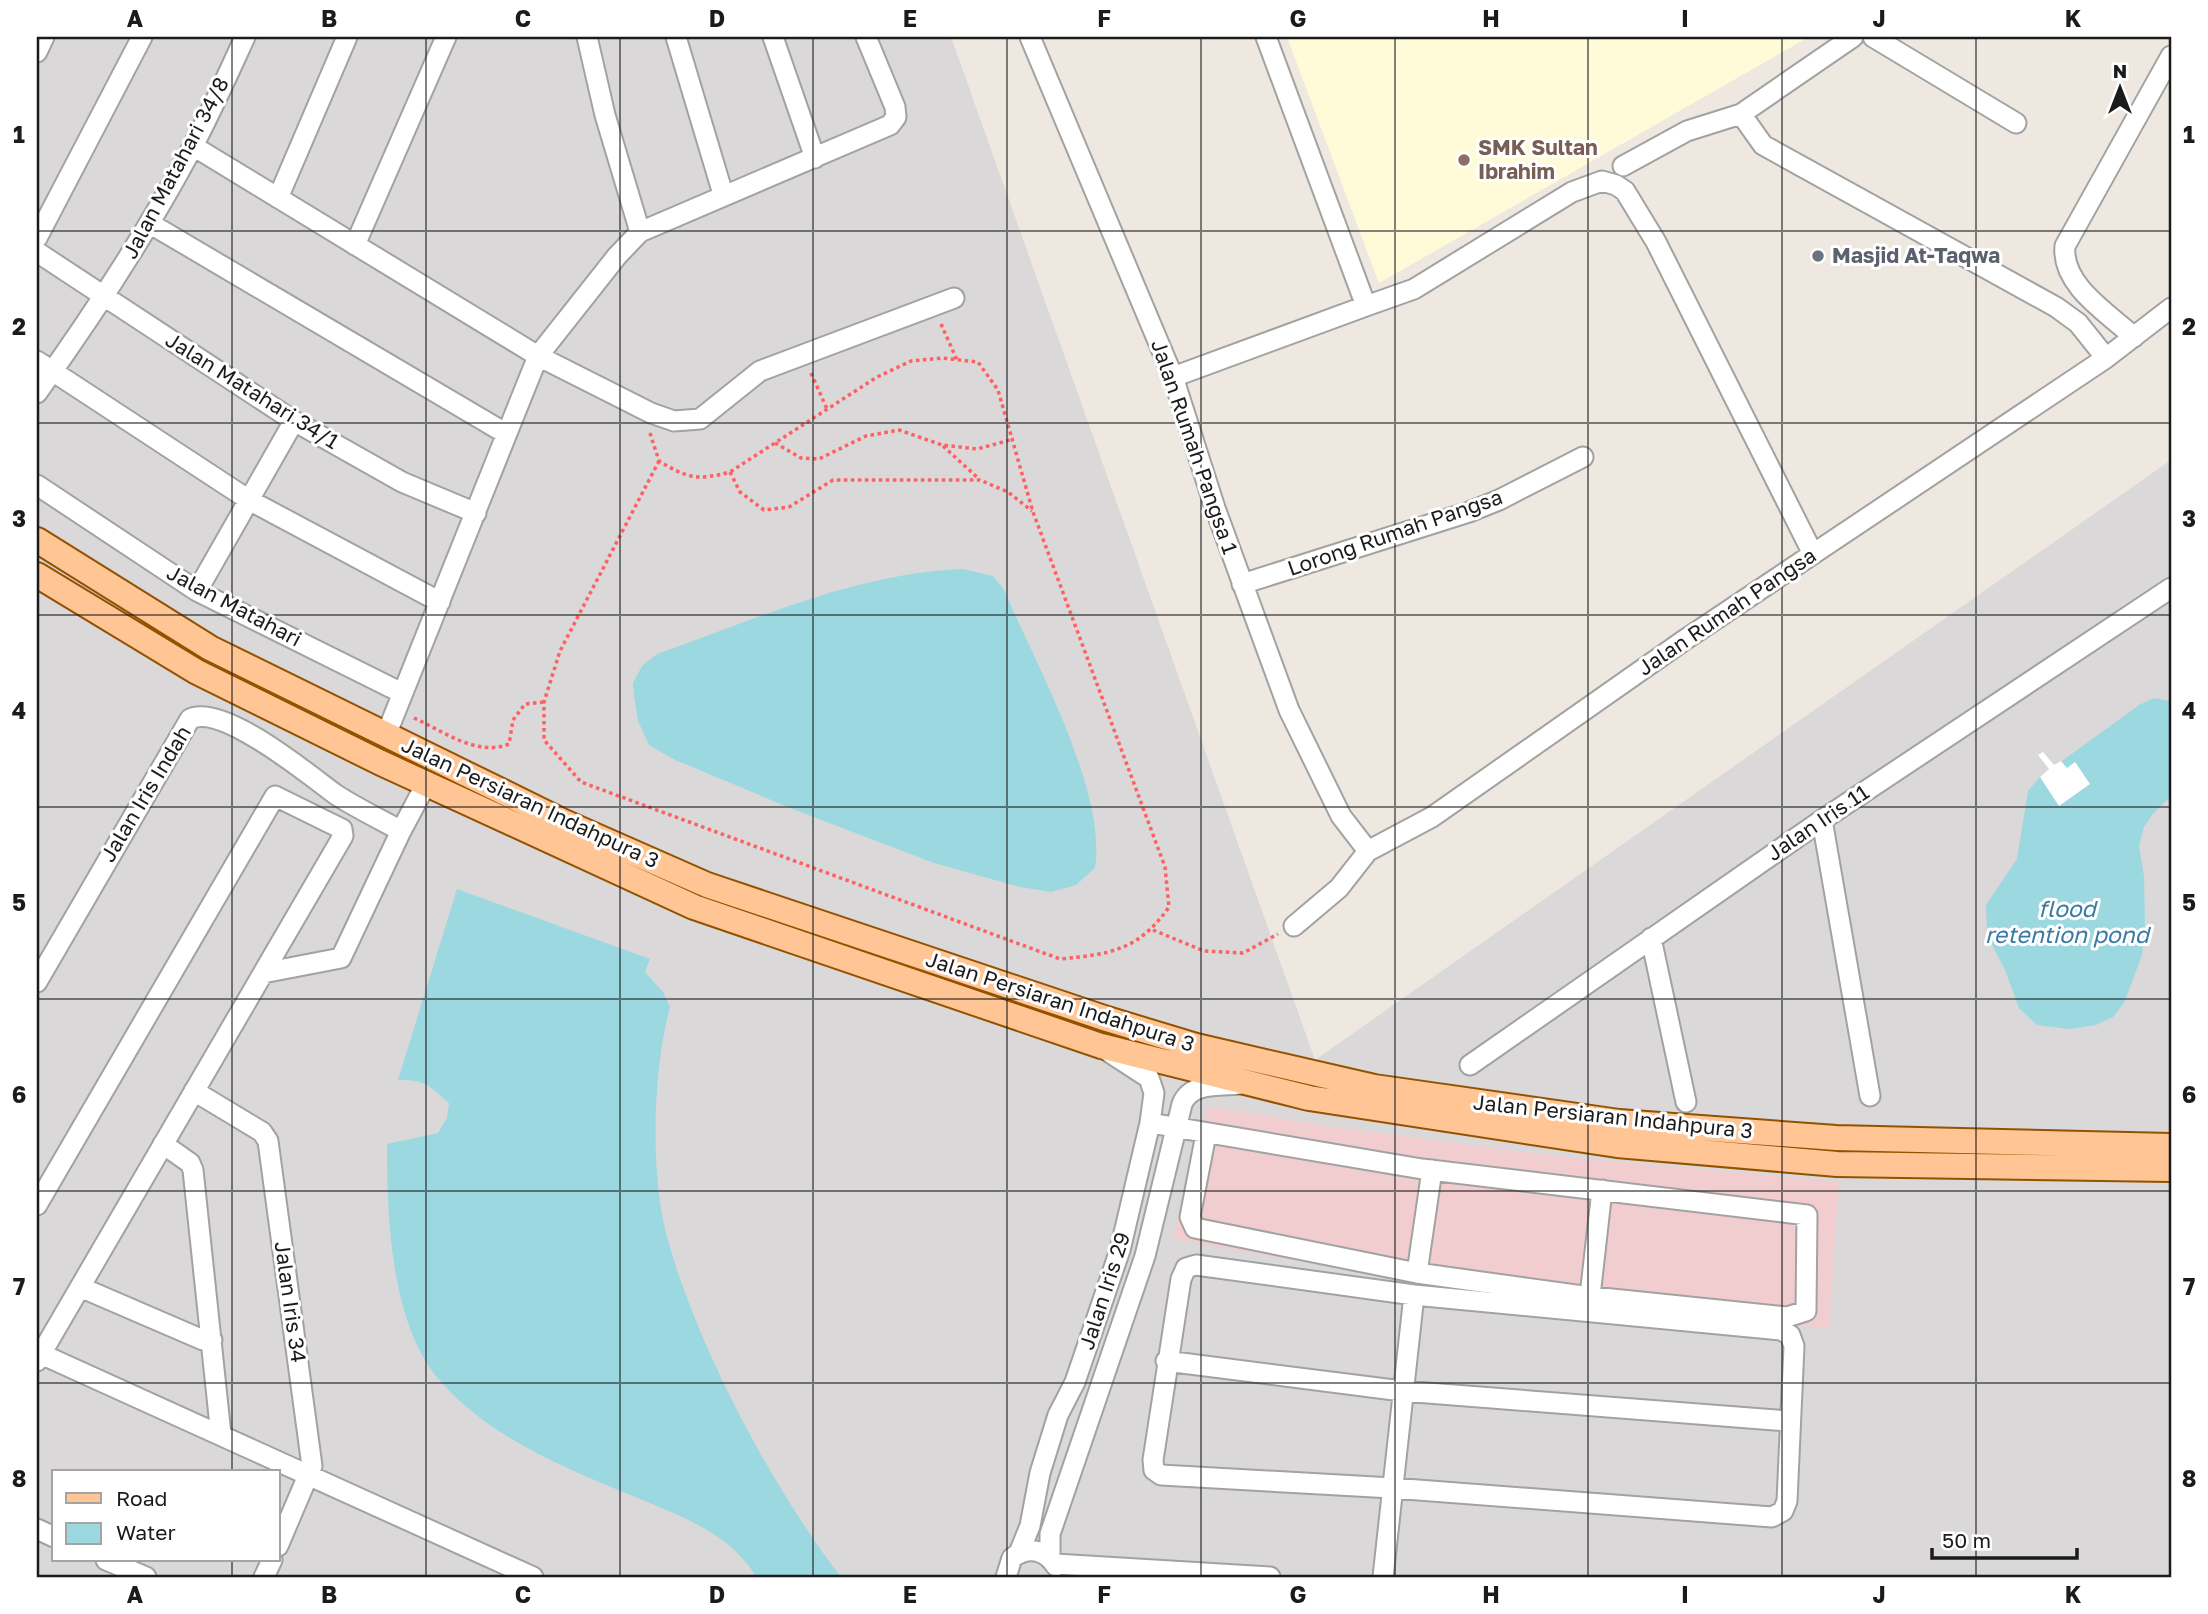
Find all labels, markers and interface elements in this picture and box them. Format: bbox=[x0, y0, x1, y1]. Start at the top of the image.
text: A bbox=[127, 4, 144, 32]
text: B bbox=[321, 4, 337, 32]
text: C bbox=[515, 4, 531, 32]
text: D bbox=[709, 4, 725, 32]
text: E bbox=[903, 4, 917, 32]
text: F bbox=[1097, 4, 1111, 32]
text: G bbox=[1290, 4, 1306, 32]
text: H bbox=[1482, 4, 1500, 32]
text: I bbox=[1681, 4, 1689, 32]
text: J bbox=[1872, 4, 1886, 32]
text: K bbox=[2065, 4, 2082, 32]
north arrow bbox=[2086, 52, 2156, 122]
text: N bbox=[2113, 59, 2127, 82]
street label: Jalan Matahari 34/8 bbox=[116, 72, 234, 263]
text: 1 bbox=[13, 120, 25, 148]
text: 1 bbox=[2183, 120, 2195, 148]
place label: SMK Sultan Ibrahim bbox=[1478, 134, 1598, 184]
marker: SMK Sultan Ibrahim bbox=[1456, 152, 1472, 168]
place label: Masjid At-Taqwa bbox=[1832, 242, 2000, 268]
marker: Masjid At-Taqwa bbox=[1810, 248, 1826, 264]
text: 2 bbox=[12, 312, 26, 340]
text: 2 bbox=[2182, 312, 2196, 340]
street label: Jalan Matahari 34/1 bbox=[161, 326, 344, 454]
street label: Jalan Rumah Pangsa 1 bbox=[1146, 336, 1244, 557]
street label: Lorong Rumah Pangsa bbox=[1284, 483, 1505, 581]
text: 3 bbox=[12, 504, 26, 532]
text: 3 bbox=[2182, 504, 2196, 532]
street label: Jalan Rumah Pangsa bbox=[1632, 542, 1821, 681]
street label: Jalan Matahari bbox=[163, 559, 306, 652]
text: 4 bbox=[12, 696, 26, 724]
text: 4 bbox=[2182, 696, 2196, 724]
street label: Jalan Iris Indah bbox=[94, 721, 196, 866]
street label: Jalan Persiaran Indahpura 3 bbox=[398, 731, 663, 873]
street label: Jalan Iris 11 bbox=[1761, 779, 1873, 866]
text: 5 bbox=[12, 888, 26, 916]
text: 5 bbox=[2182, 888, 2196, 916]
water label: flood retention pond bbox=[1985, 894, 2152, 948]
street label: Jalan Persiaran Indahpura 3 bbox=[923, 945, 1198, 1057]
text: 6 bbox=[12, 1080, 26, 1108]
text: 6 bbox=[2182, 1080, 2196, 1108]
street label: Jalan Persiaran Indahpura 3 bbox=[1472, 1088, 1754, 1144]
street label: Jalan Iris 29 bbox=[1073, 1229, 1135, 1353]
street label: Jalan Iris 34 bbox=[270, 1240, 312, 1364]
text: 7 bbox=[13, 1272, 25, 1300]
text: 7 bbox=[2183, 1272, 2195, 1300]
text: 8 bbox=[12, 1464, 26, 1492]
text: 8 bbox=[2182, 1464, 2196, 1492]
legend bbox=[52, 1470, 280, 1562]
text: Road bbox=[116, 1485, 167, 1511]
scale bar bbox=[1932, 1516, 2077, 1560]
text: Water bbox=[116, 1519, 176, 1545]
text: 50 m bbox=[1942, 1527, 1991, 1553]
text: A bbox=[127, 1580, 144, 1608]
text: B bbox=[321, 1580, 337, 1608]
text: C bbox=[515, 1580, 531, 1608]
text: D bbox=[709, 1580, 725, 1608]
text: E bbox=[903, 1580, 917, 1608]
text: F bbox=[1097, 1580, 1111, 1608]
text: G bbox=[1290, 1580, 1306, 1608]
text: H bbox=[1482, 1580, 1500, 1608]
text: I bbox=[1681, 1580, 1689, 1608]
text: J bbox=[1872, 1580, 1886, 1608]
text: K bbox=[2065, 1580, 2082, 1608]

